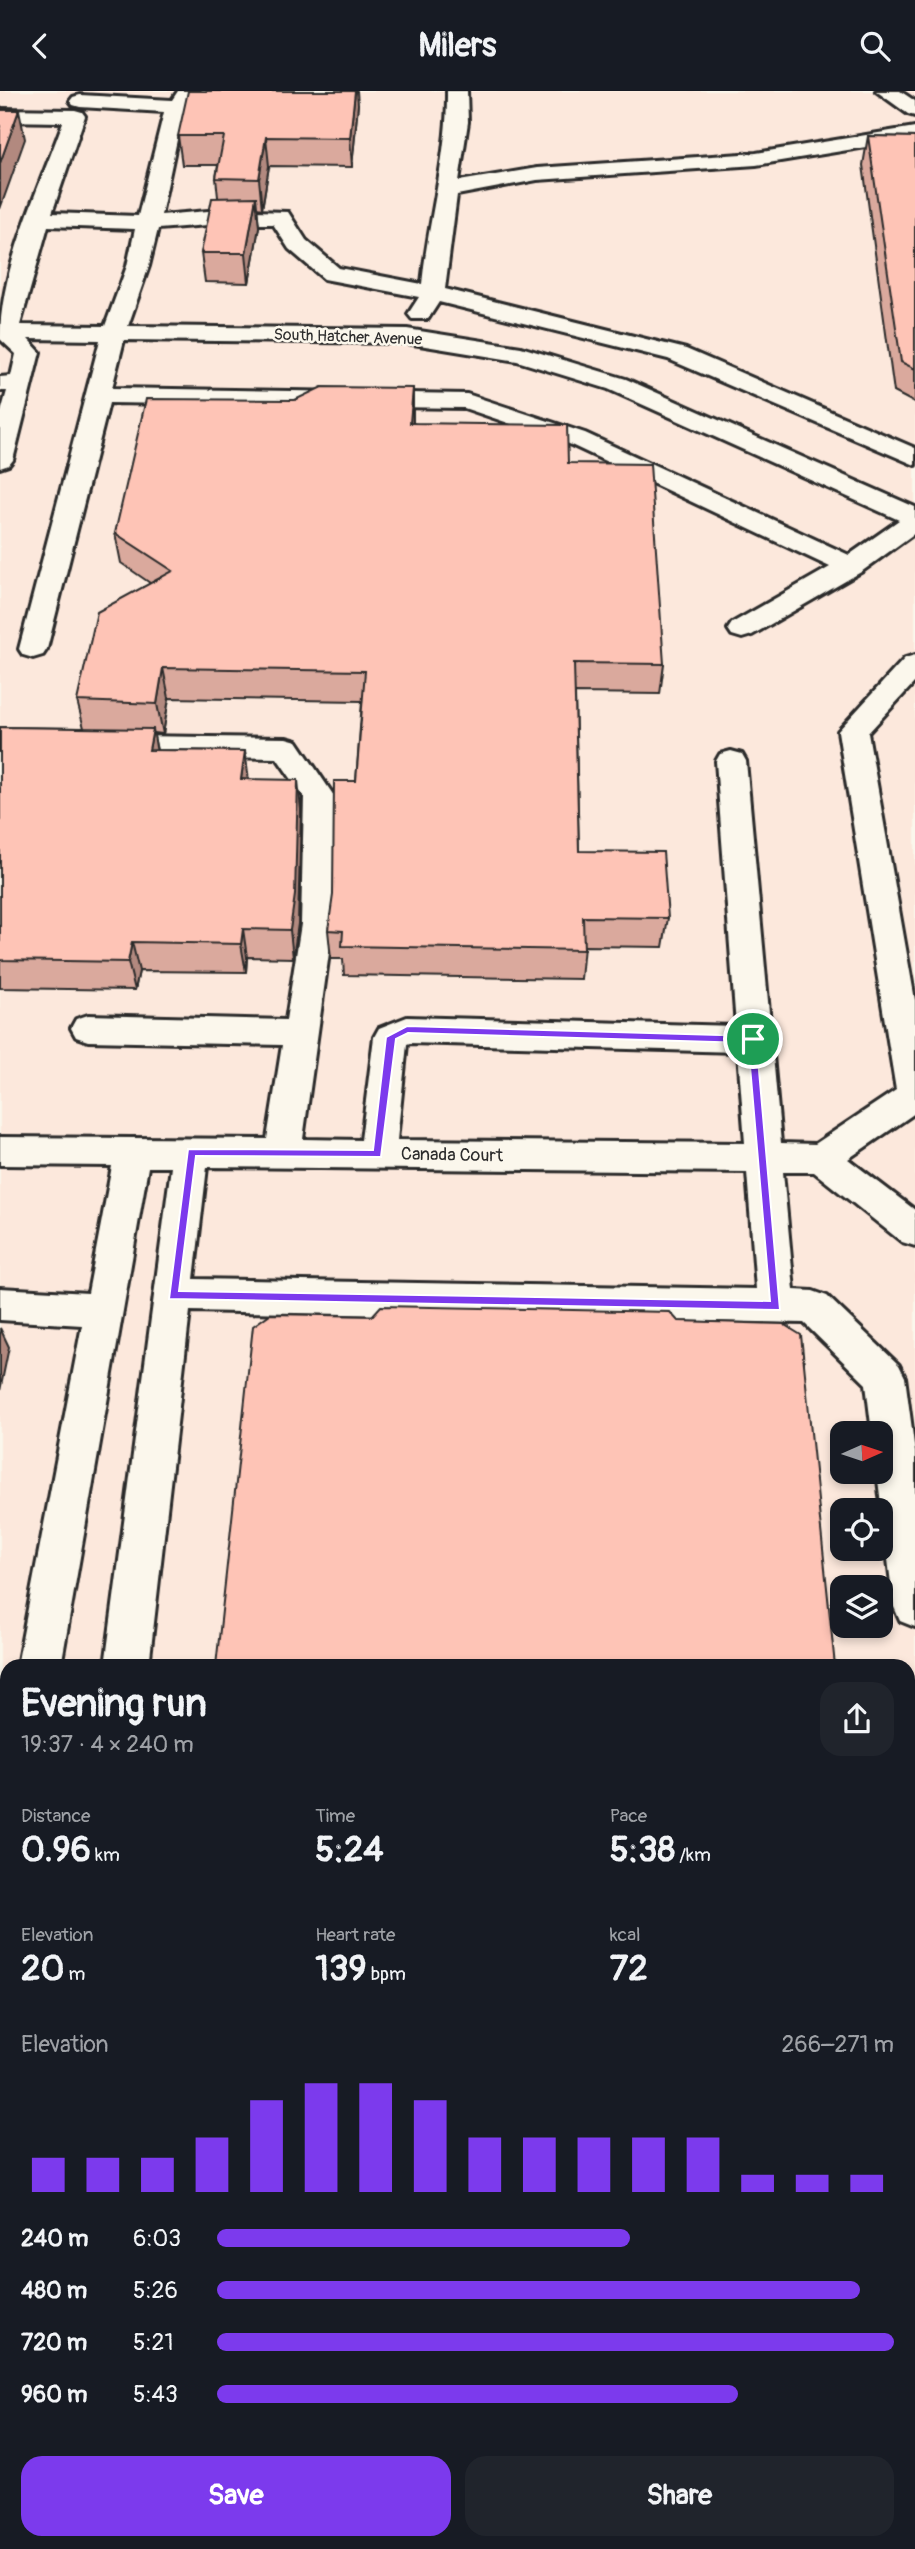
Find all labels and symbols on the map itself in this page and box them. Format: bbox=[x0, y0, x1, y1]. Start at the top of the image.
street label: South Hatcher Avenue bbox=[273, 324, 423, 350]
pin bbox=[723, 1009, 783, 1069]
street label: Canada Court bbox=[401, 1143, 504, 1167]
north arrow bbox=[830, 1421, 892, 1484]

